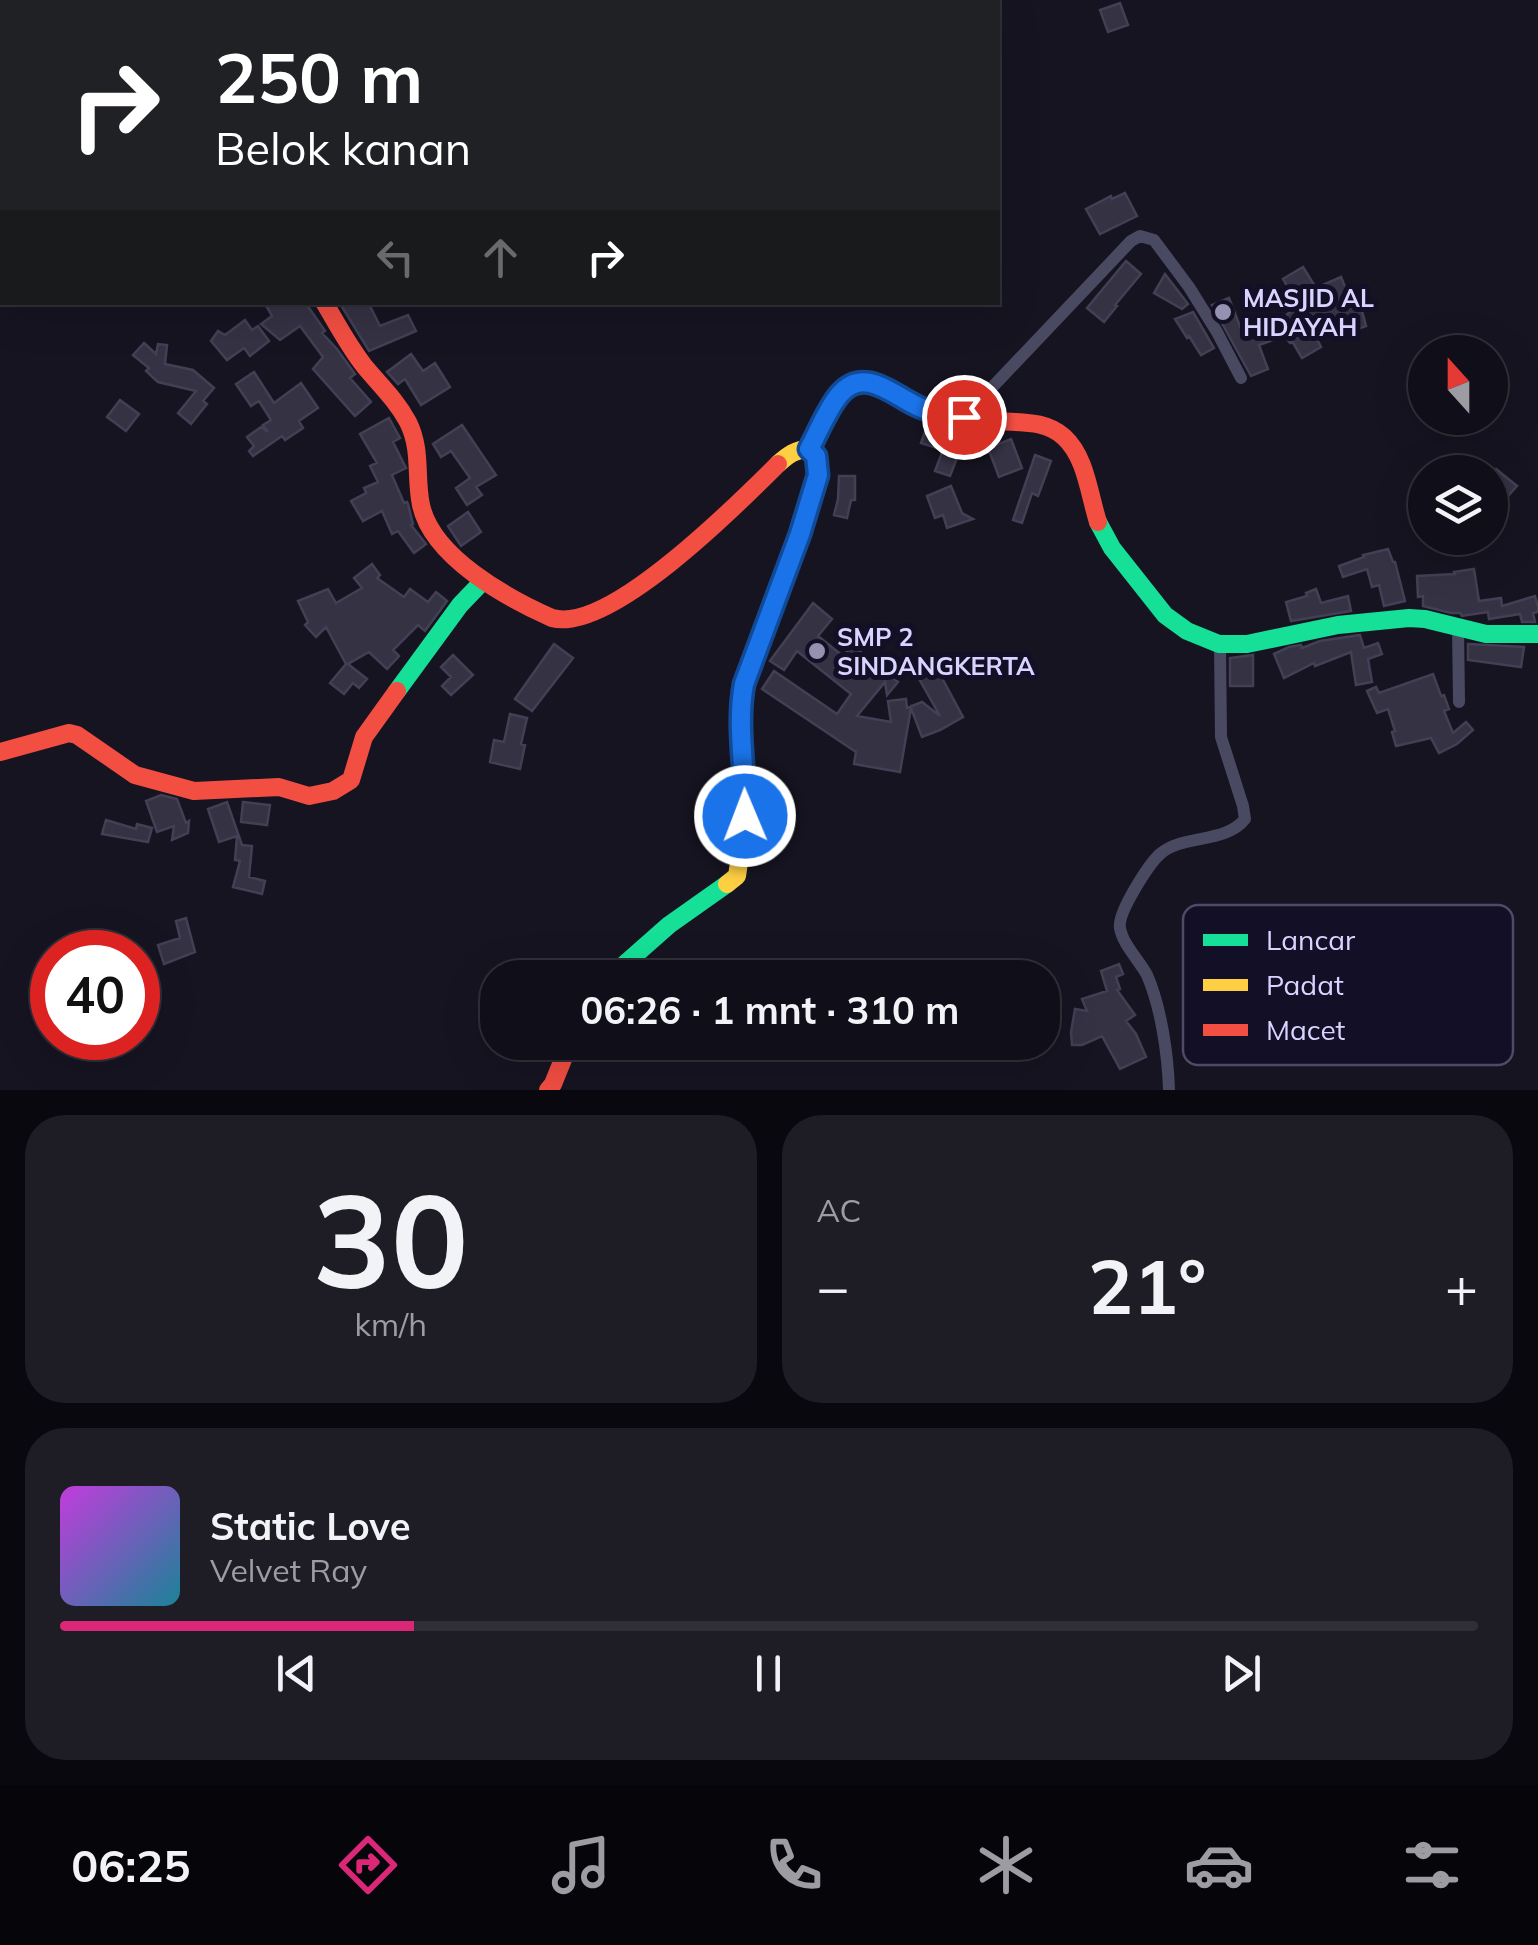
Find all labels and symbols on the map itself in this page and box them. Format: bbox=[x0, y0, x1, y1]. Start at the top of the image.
place label: MASJID AL HIDAYAH bbox=[1243, 282, 1374, 342]
marker: MASJID AL HIDAYAH bbox=[1212, 301, 1234, 323]
north arrow bbox=[1408, 335, 1508, 435]
pin bbox=[922, 375, 1007, 460]
place label: SMP 2 SINDANGKERTA bbox=[837, 621, 1035, 681]
marker: SMP 2 SINDANGKERTA bbox=[806, 640, 828, 662]
position arrow bbox=[693, 764, 797, 868]
legend bbox=[1183, 905, 1513, 1065]
text: Lancar bbox=[1266, 922, 1356, 957]
speed limit sign: 40 bbox=[30, 930, 160, 1060]
text: Padat bbox=[1266, 967, 1344, 1002]
text: Macet bbox=[1266, 1012, 1346, 1047]

